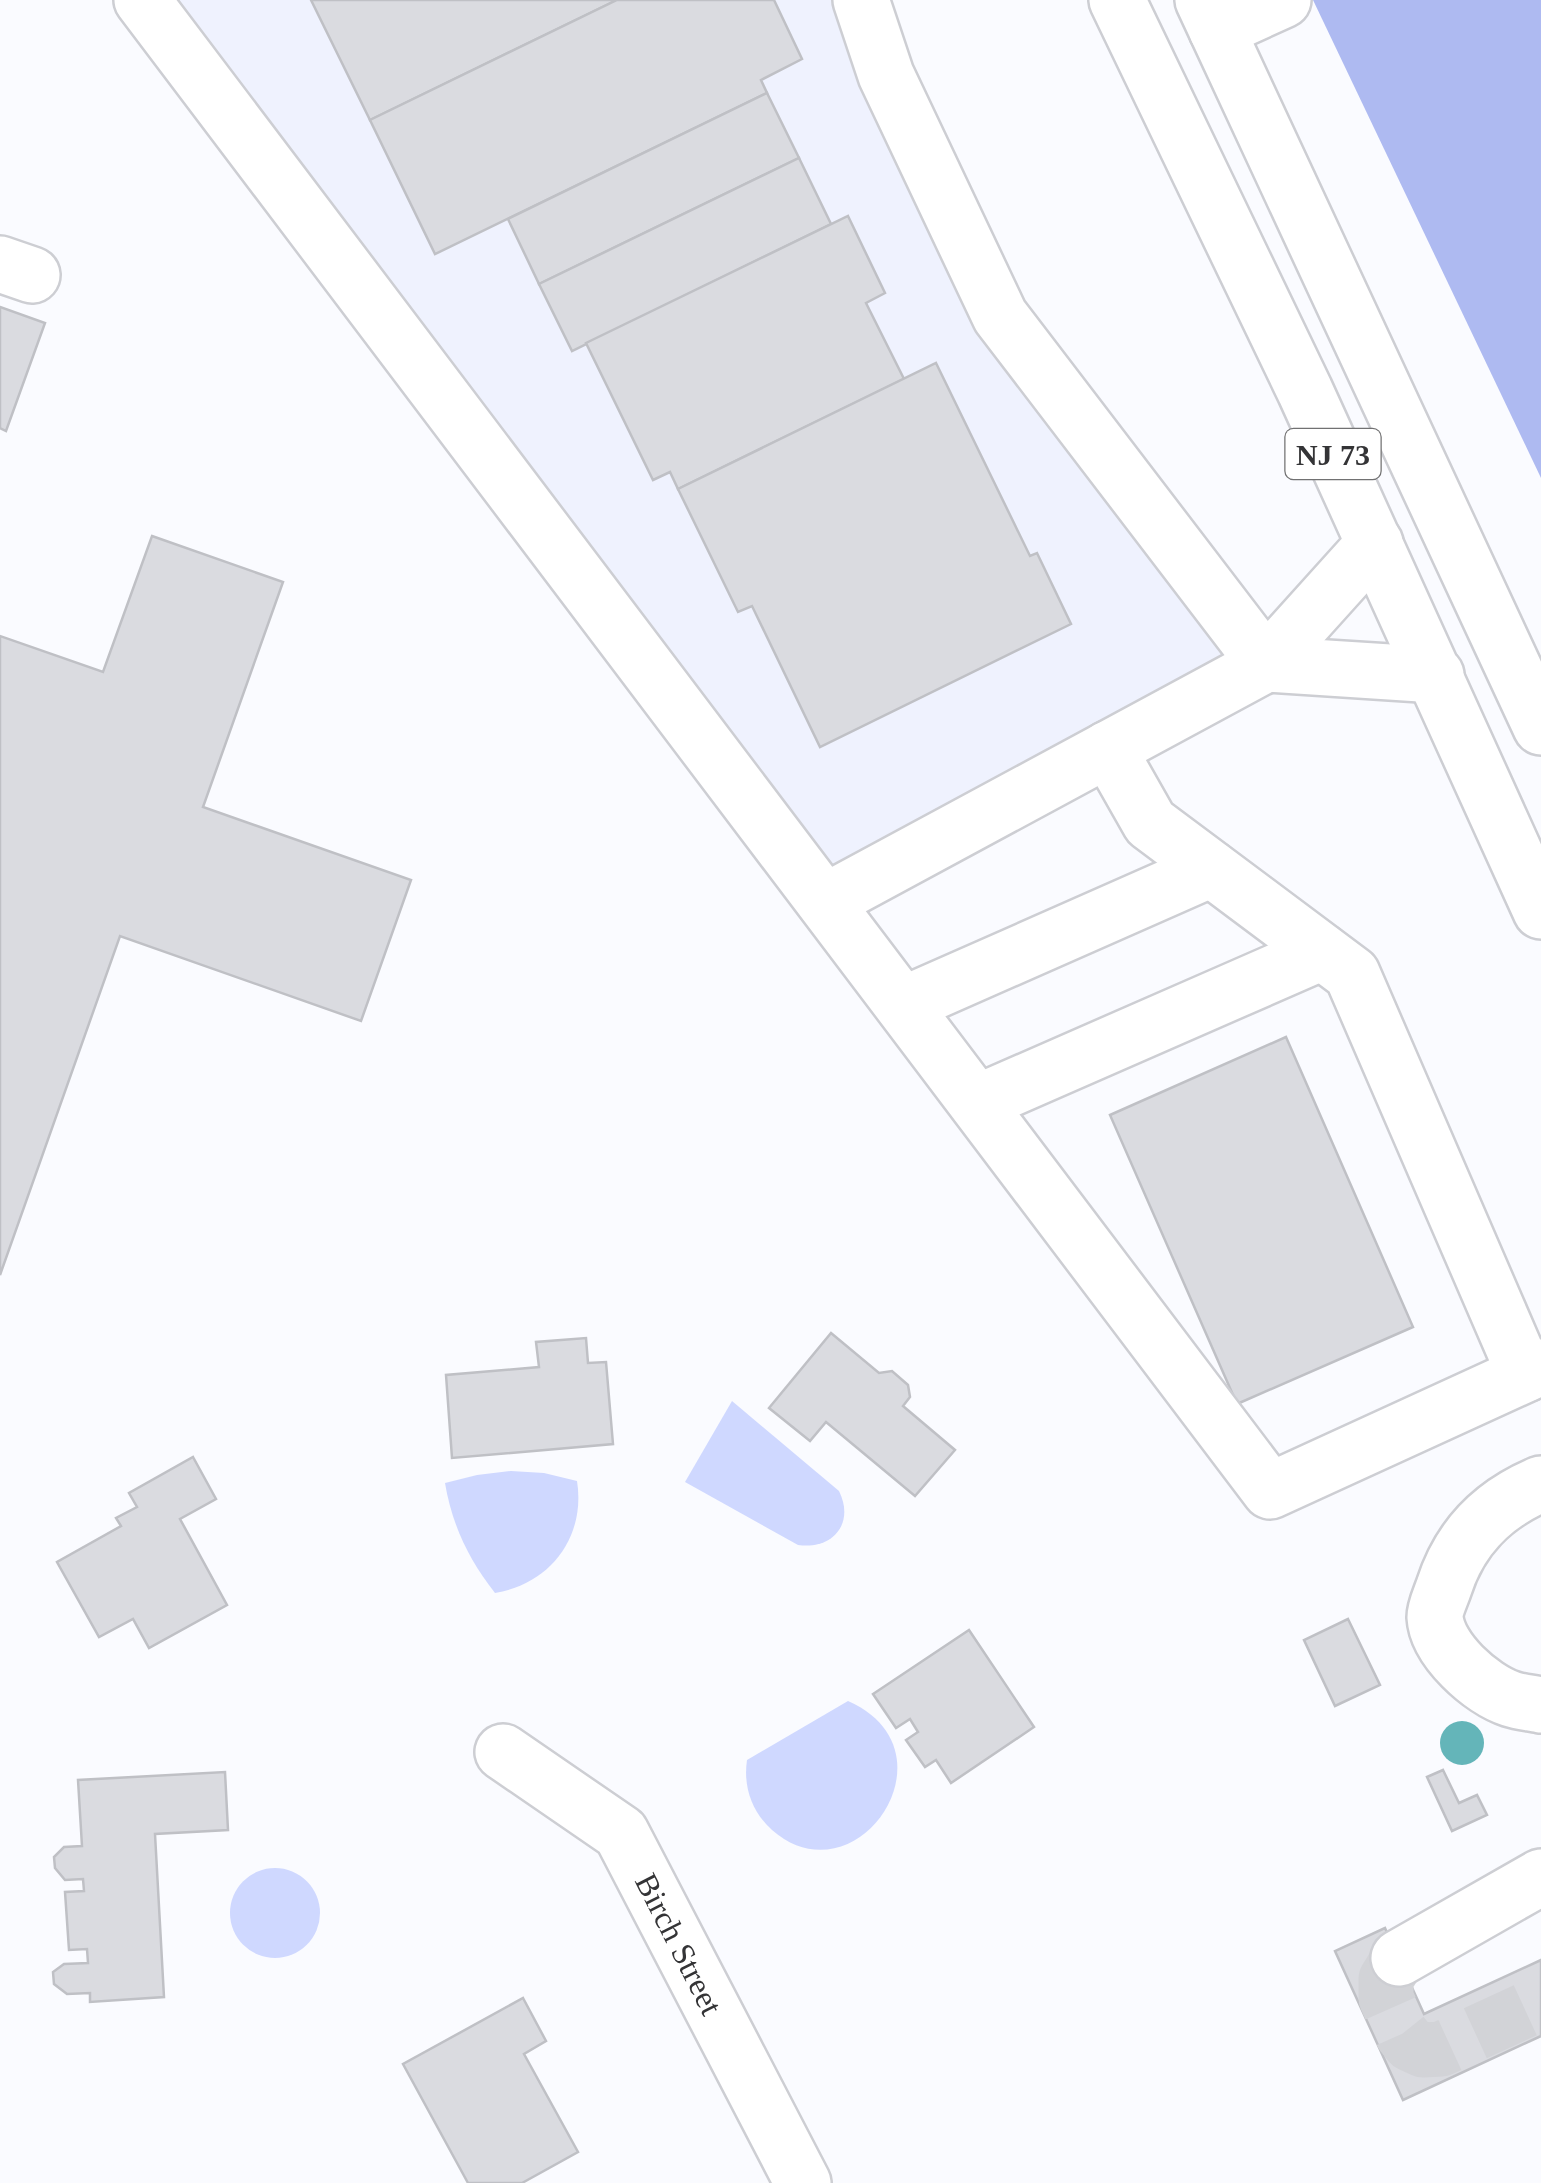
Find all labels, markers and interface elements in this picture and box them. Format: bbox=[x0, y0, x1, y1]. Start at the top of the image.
road number: NJ 73 bbox=[1286, 429, 1380, 479]
street label: Birch Street bbox=[628, 1867, 730, 2021]

